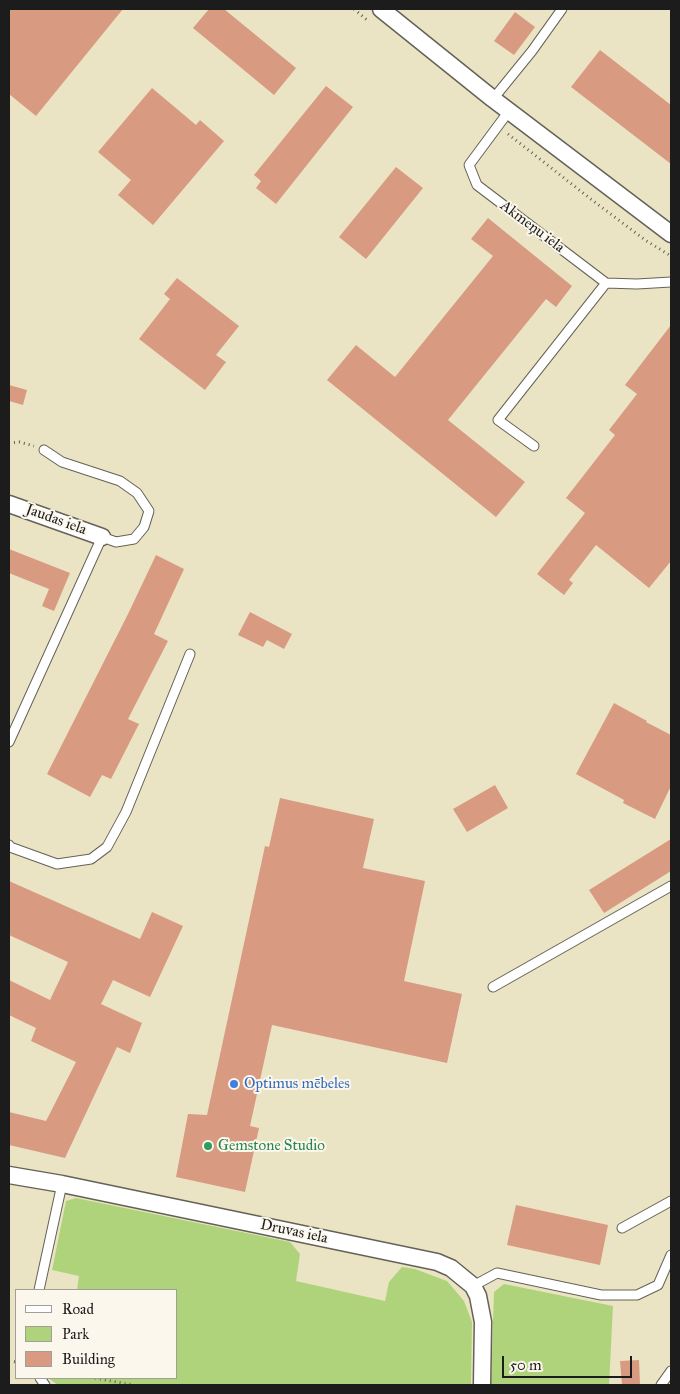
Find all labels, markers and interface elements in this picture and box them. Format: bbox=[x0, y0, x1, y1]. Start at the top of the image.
street label: Akmeņu iela bbox=[496, 197, 568, 257]
street label: Jaudas iela bbox=[23, 501, 89, 539]
place label: Optimus mēbeles bbox=[244, 1075, 350, 1093]
marker: Optimus mēbeles bbox=[228, 1078, 240, 1090]
place label: Gemstone Studio bbox=[218, 1137, 325, 1155]
marker: Gemstone Studio bbox=[202, 1140, 214, 1152]
street label: Druvas iela bbox=[259, 1216, 329, 1248]
legend bbox=[15, 1289, 178, 1379]
text: Road bbox=[62, 1300, 94, 1318]
text: Park bbox=[62, 1325, 89, 1343]
scale bar bbox=[505, 1346, 635, 1378]
text: Building bbox=[62, 1350, 115, 1368]
text: 50 m bbox=[510, 1356, 542, 1374]

